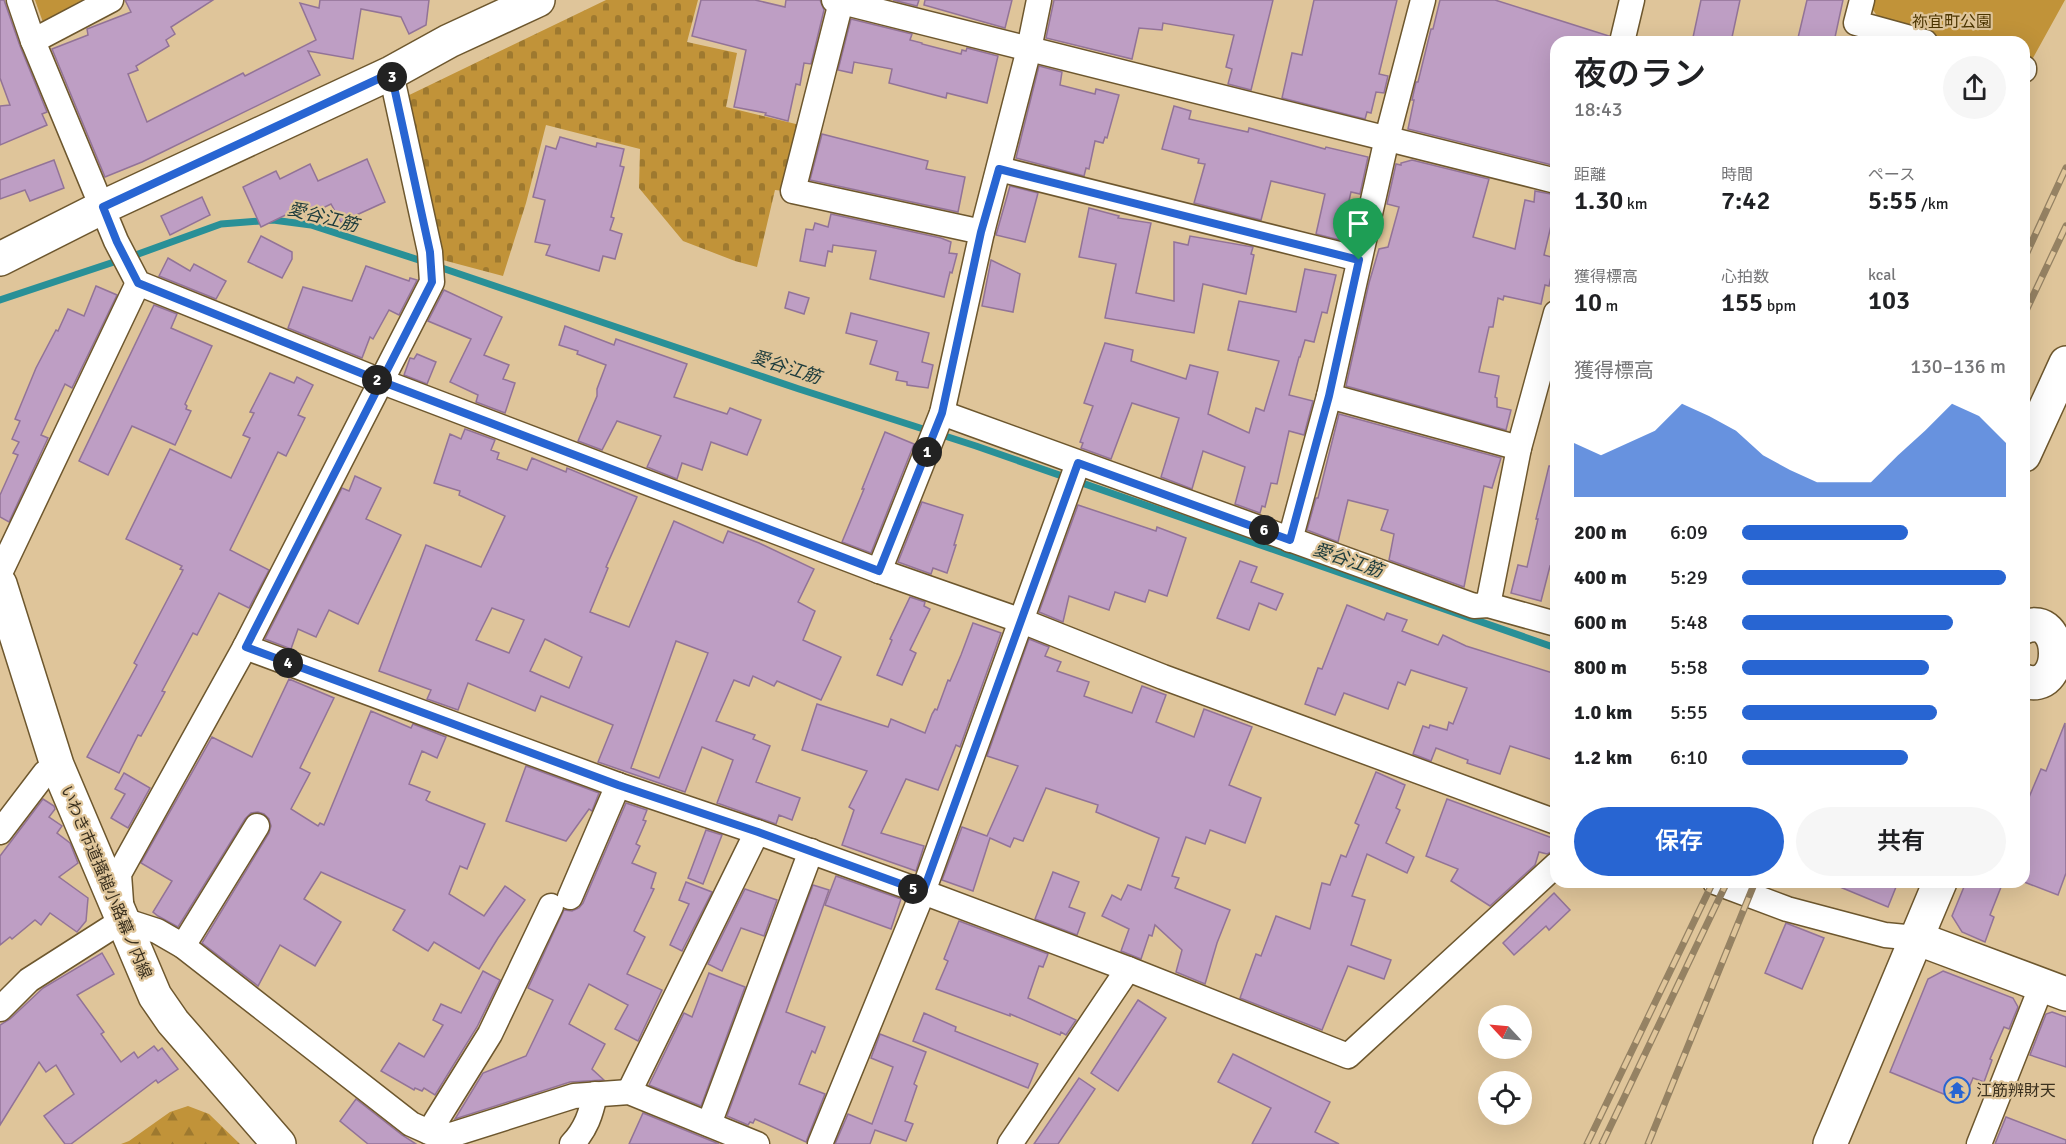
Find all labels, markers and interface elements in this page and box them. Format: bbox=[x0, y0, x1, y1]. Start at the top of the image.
park label: 祢宜町公園 bbox=[1912, 12, 1992, 32]
text: 夜のラン bbox=[1574, 54, 1706, 95]
button: share bbox=[1943, 56, 2006, 119]
pin: 3 bbox=[377, 62, 407, 92]
text: 3 bbox=[388, 67, 396, 87]
text: 18:43 bbox=[1574, 97, 1623, 122]
text: 距離 bbox=[1574, 165, 1606, 185]
text: 時間 bbox=[1721, 165, 1753, 185]
text: ペース bbox=[1868, 165, 1915, 185]
text: 1.30 bbox=[1574, 185, 1623, 217]
text: 7:42 bbox=[1721, 185, 1770, 217]
text: 5:55 bbox=[1868, 185, 1917, 217]
text: km bbox=[1623, 194, 1648, 214]
text: /km bbox=[1917, 194, 1949, 214]
water label: 愛谷江筋 bbox=[285, 198, 364, 237]
pin bbox=[1333, 198, 1384, 260]
icon: arrive bbox=[1342, 207, 1375, 240]
text: kcal bbox=[1868, 265, 1896, 285]
text: 獲得標高 bbox=[1574, 267, 1638, 287]
text: 心拍数 bbox=[1721, 267, 1769, 287]
text: 103 bbox=[1868, 285, 1910, 317]
text: 10 bbox=[1574, 287, 1602, 319]
text: 155 bbox=[1721, 287, 1763, 319]
text: m bbox=[1602, 296, 1618, 316]
text: bpm bbox=[1763, 296, 1796, 316]
water label: 愛谷江筋 bbox=[748, 345, 826, 390]
text: 130–136 m bbox=[1910, 354, 2006, 379]
text: 獲得標高 bbox=[1574, 358, 1654, 383]
pin: 2 bbox=[362, 365, 392, 395]
text: 2 bbox=[373, 370, 381, 390]
pin: 1 bbox=[912, 437, 942, 467]
text: 1 bbox=[923, 442, 931, 462]
pin: 6 bbox=[1249, 515, 1279, 545]
text: 6 bbox=[1260, 520, 1268, 540]
text: 200 m bbox=[1574, 520, 1627, 545]
text: 6:09 bbox=[1670, 520, 1708, 545]
water label: 愛谷江筋 bbox=[1310, 538, 1388, 583]
text: 400 m bbox=[1574, 565, 1627, 590]
text: 5:29 bbox=[1670, 565, 1708, 590]
text: 600 m bbox=[1574, 610, 1627, 635]
text: 5:48 bbox=[1670, 610, 1708, 635]
pin: 4 bbox=[273, 648, 303, 678]
text: 4 bbox=[284, 653, 292, 673]
text: 800 m bbox=[1574, 655, 1627, 680]
text: 5:58 bbox=[1670, 655, 1708, 680]
text: 1.0 km bbox=[1574, 700, 1632, 725]
text: 5:55 bbox=[1670, 700, 1708, 725]
text: 1.2 km bbox=[1574, 745, 1632, 770]
text: 6:10 bbox=[1670, 745, 1708, 770]
street label: いわき市道搔槌小路幕ノ内線 bbox=[56, 783, 156, 982]
button: 保存 bbox=[1574, 807, 1784, 876]
button: 共有 bbox=[1796, 807, 2006, 876]
pin: 5 bbox=[898, 874, 928, 904]
text: 5 bbox=[909, 879, 917, 899]
north arrow bbox=[1478, 1005, 1532, 1059]
map controls bbox=[1478, 1005, 1532, 1125]
button: locate bbox=[1478, 1071, 1532, 1125]
temple icon: 江筋辨財天 bbox=[1942, 1075, 1972, 1105]
place label: 江筋辨財天 bbox=[1976, 1081, 2056, 1101]

